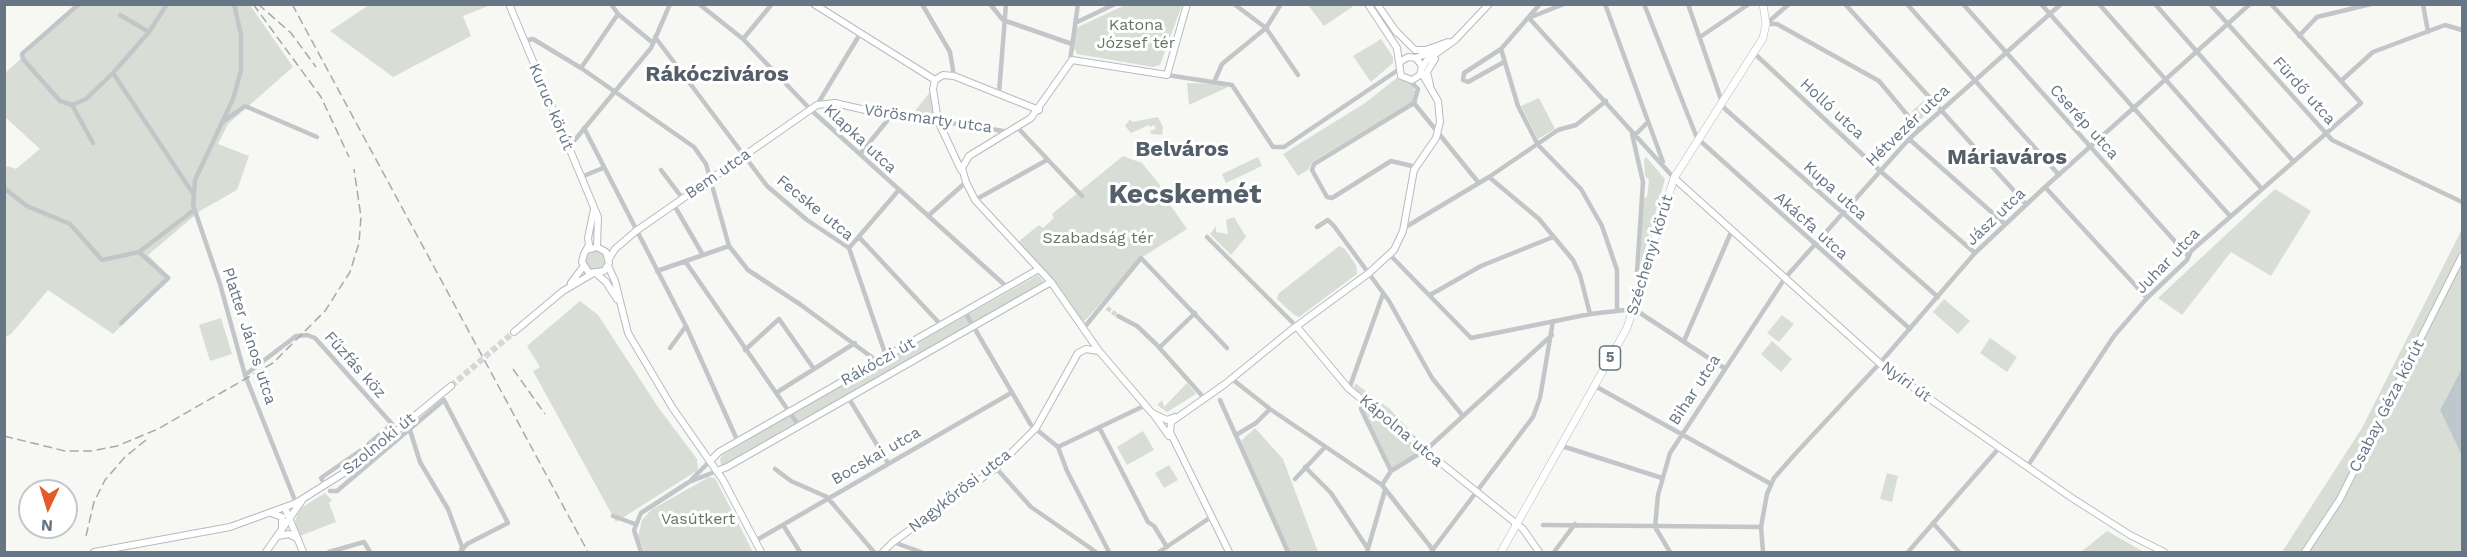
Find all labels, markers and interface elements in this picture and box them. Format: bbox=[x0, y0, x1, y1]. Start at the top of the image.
park label: Katona József tér bbox=[1097, 15, 1175, 53]
street label: Fürdő utca bbox=[2268, 53, 2340, 129]
street label: Kuruc körút bbox=[524, 61, 578, 153]
district label: Rákócziváros bbox=[645, 62, 789, 88]
street label: Holló utca bbox=[1796, 74, 1868, 144]
street label: Hétvezér utca bbox=[1862, 81, 1954, 171]
street label: Cserép utca bbox=[2045, 81, 2123, 163]
street label: Klapka utca bbox=[820, 100, 900, 178]
street label: Vörösmarty utca bbox=[863, 101, 993, 137]
district label: Belváros bbox=[1135, 137, 1229, 163]
street label: Bem utca bbox=[682, 145, 754, 203]
district label: Máriaváros bbox=[1947, 145, 2067, 171]
street label: Kupa utca bbox=[1799, 157, 1871, 225]
street label: Fecske utca bbox=[773, 171, 857, 245]
district label: Kecskemét bbox=[1109, 178, 1261, 212]
street label: Jász utca bbox=[1962, 184, 2030, 250]
street label: Akácfa utca bbox=[1770, 188, 1852, 264]
street label: Széchenyi körút bbox=[1623, 192, 1677, 318]
street label: Juhar utca bbox=[2132, 224, 2204, 298]
park label: Szabadság tér bbox=[1043, 228, 1153, 248]
street label: Platter János utca bbox=[218, 265, 280, 407]
street label: Fűzfás köz bbox=[320, 328, 390, 402]
street label: Rákóczi út bbox=[838, 334, 918, 390]
street label: Csabay Géza körút bbox=[2345, 337, 2429, 475]
road number: 5 bbox=[1600, 346, 1620, 370]
street label: Bihar utca bbox=[1665, 351, 1725, 429]
street label: Nyíri út bbox=[1877, 357, 1935, 407]
street label: Kápolna utca bbox=[1355, 391, 1447, 471]
street label: Szolnoki út bbox=[339, 409, 419, 479]
street label: Bocskai utca bbox=[828, 423, 924, 489]
street label: Nagykőrösi utca bbox=[905, 445, 1015, 537]
north arrow bbox=[18, 479, 78, 539]
park label: Vasútkert bbox=[661, 509, 735, 529]
text: N bbox=[40, 516, 53, 535]

